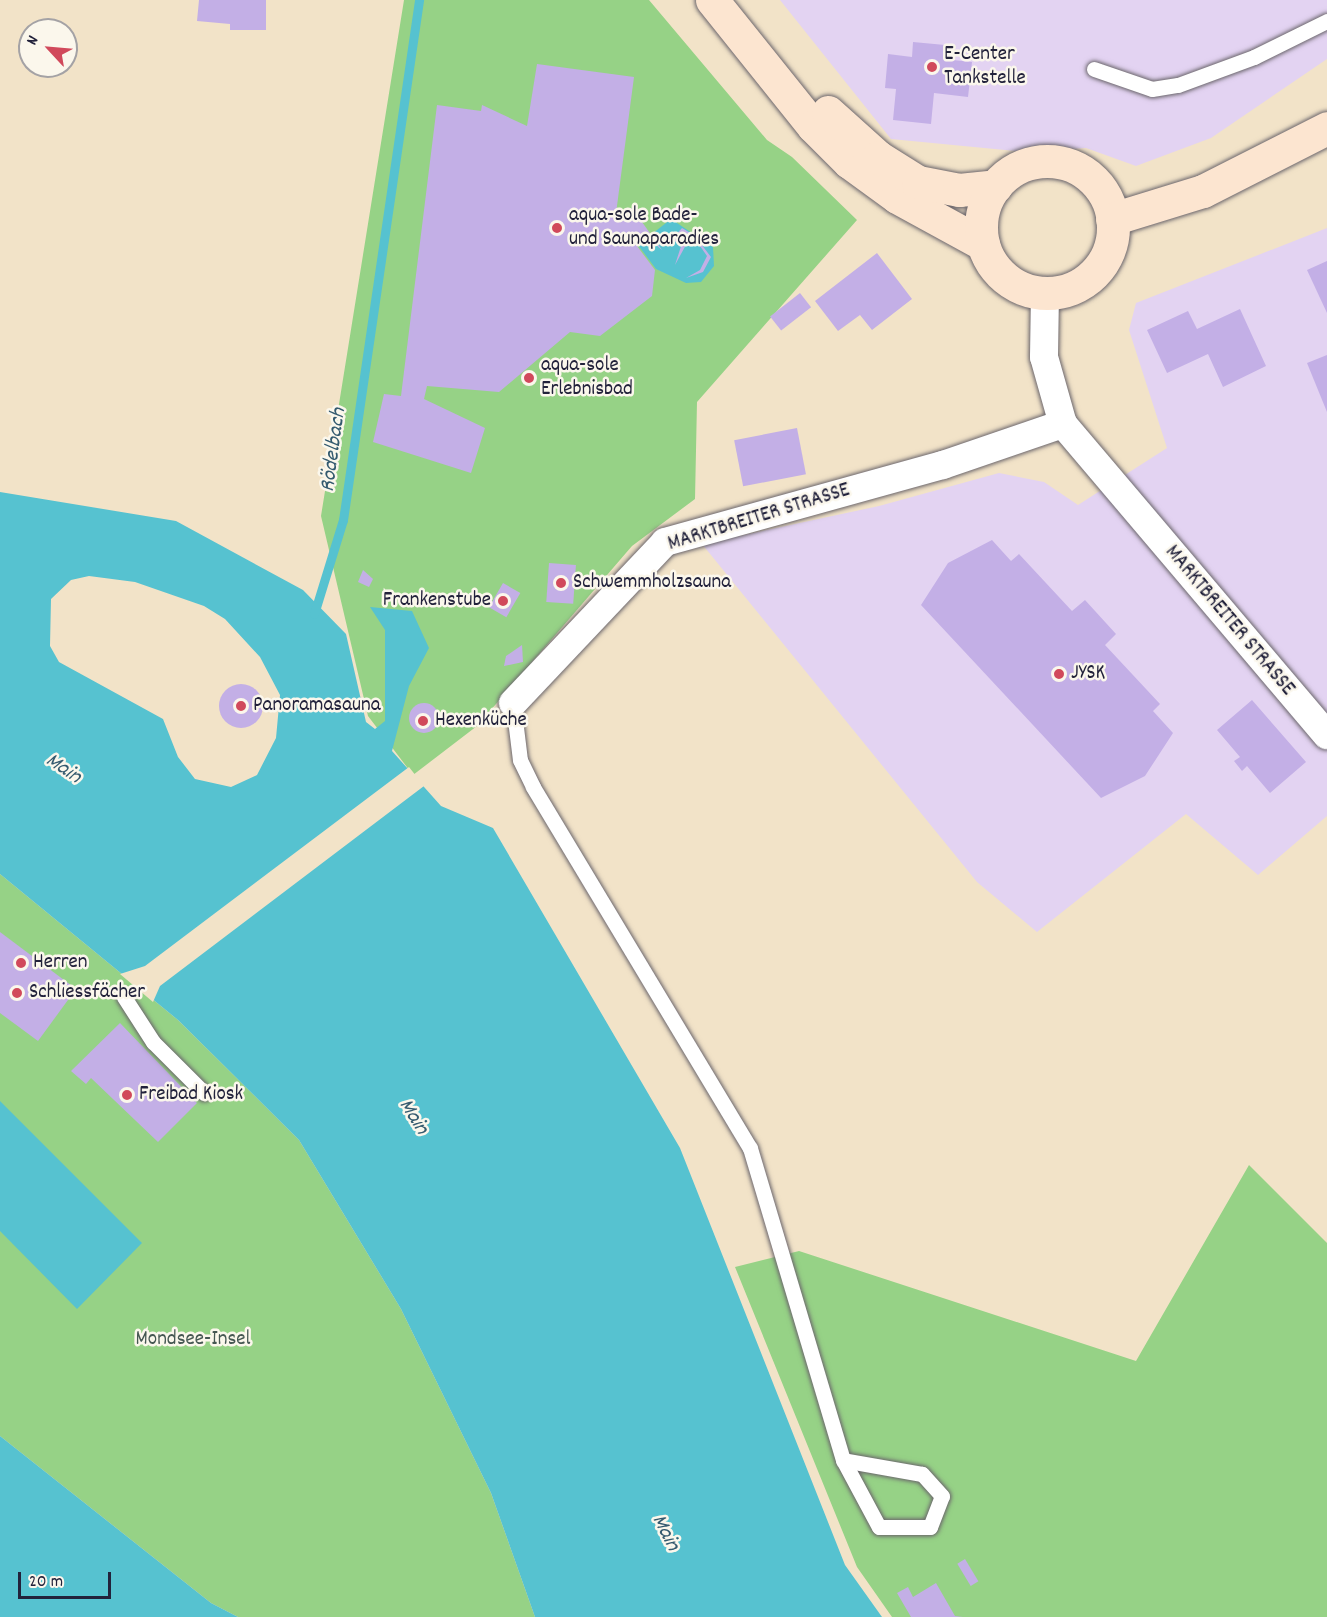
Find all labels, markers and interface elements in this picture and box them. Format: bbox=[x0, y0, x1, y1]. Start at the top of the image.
north arrow bbox=[18, 18, 78, 78]
text: N bbox=[21, 32, 45, 49]
place label: E-Center Tankstelle bbox=[944, 42, 1026, 92]
marker: E-Center Tankstelle bbox=[925, 60, 939, 74]
place label: aqua-sole Bade- und Saunaparadies bbox=[569, 203, 719, 253]
marker: aqua-sole Bade- und Saunaparadies bbox=[550, 221, 564, 235]
place label: aqua-sole Erlebnisbad bbox=[541, 353, 633, 403]
marker: aqua-sole Erlebnisbad bbox=[522, 371, 536, 385]
water label: Rödelbach bbox=[315, 406, 353, 494]
street label: MARKTBREITER STRASSE bbox=[665, 478, 853, 558]
street label: MARKTBREITER STRASSE bbox=[1159, 541, 1299, 701]
place label: Schwemmholzsauna bbox=[573, 570, 731, 596]
marker: Schwemmholzsauna bbox=[554, 576, 568, 590]
place label: Frankenstube bbox=[383, 588, 491, 614]
marker: Frankenstube bbox=[496, 594, 510, 608]
place label: JYSK bbox=[1071, 661, 1105, 687]
marker: JYSK bbox=[1052, 667, 1066, 681]
place label: Panoramasauna bbox=[253, 693, 381, 719]
marker: Panoramasauna bbox=[234, 699, 248, 713]
place label: Hexenküche bbox=[435, 708, 527, 734]
marker: Hexenküche bbox=[416, 714, 430, 728]
water label: Main bbox=[40, 748, 86, 790]
place label: Herren bbox=[33, 950, 88, 976]
marker: Herren bbox=[14, 956, 28, 970]
place label: Schliessfächer bbox=[29, 980, 145, 1006]
marker: Schliessfächer bbox=[10, 986, 24, 1000]
place label: Freibad Kiosk bbox=[139, 1082, 243, 1108]
marker: Freibad Kiosk bbox=[120, 1088, 134, 1102]
water label: Main bbox=[392, 1094, 434, 1140]
park label: Mondsee-Insel bbox=[136, 1327, 250, 1353]
water label: Main bbox=[645, 1510, 685, 1556]
scale bar bbox=[21, 1560, 114, 1598]
text: 20 m bbox=[29, 1570, 63, 1595]

